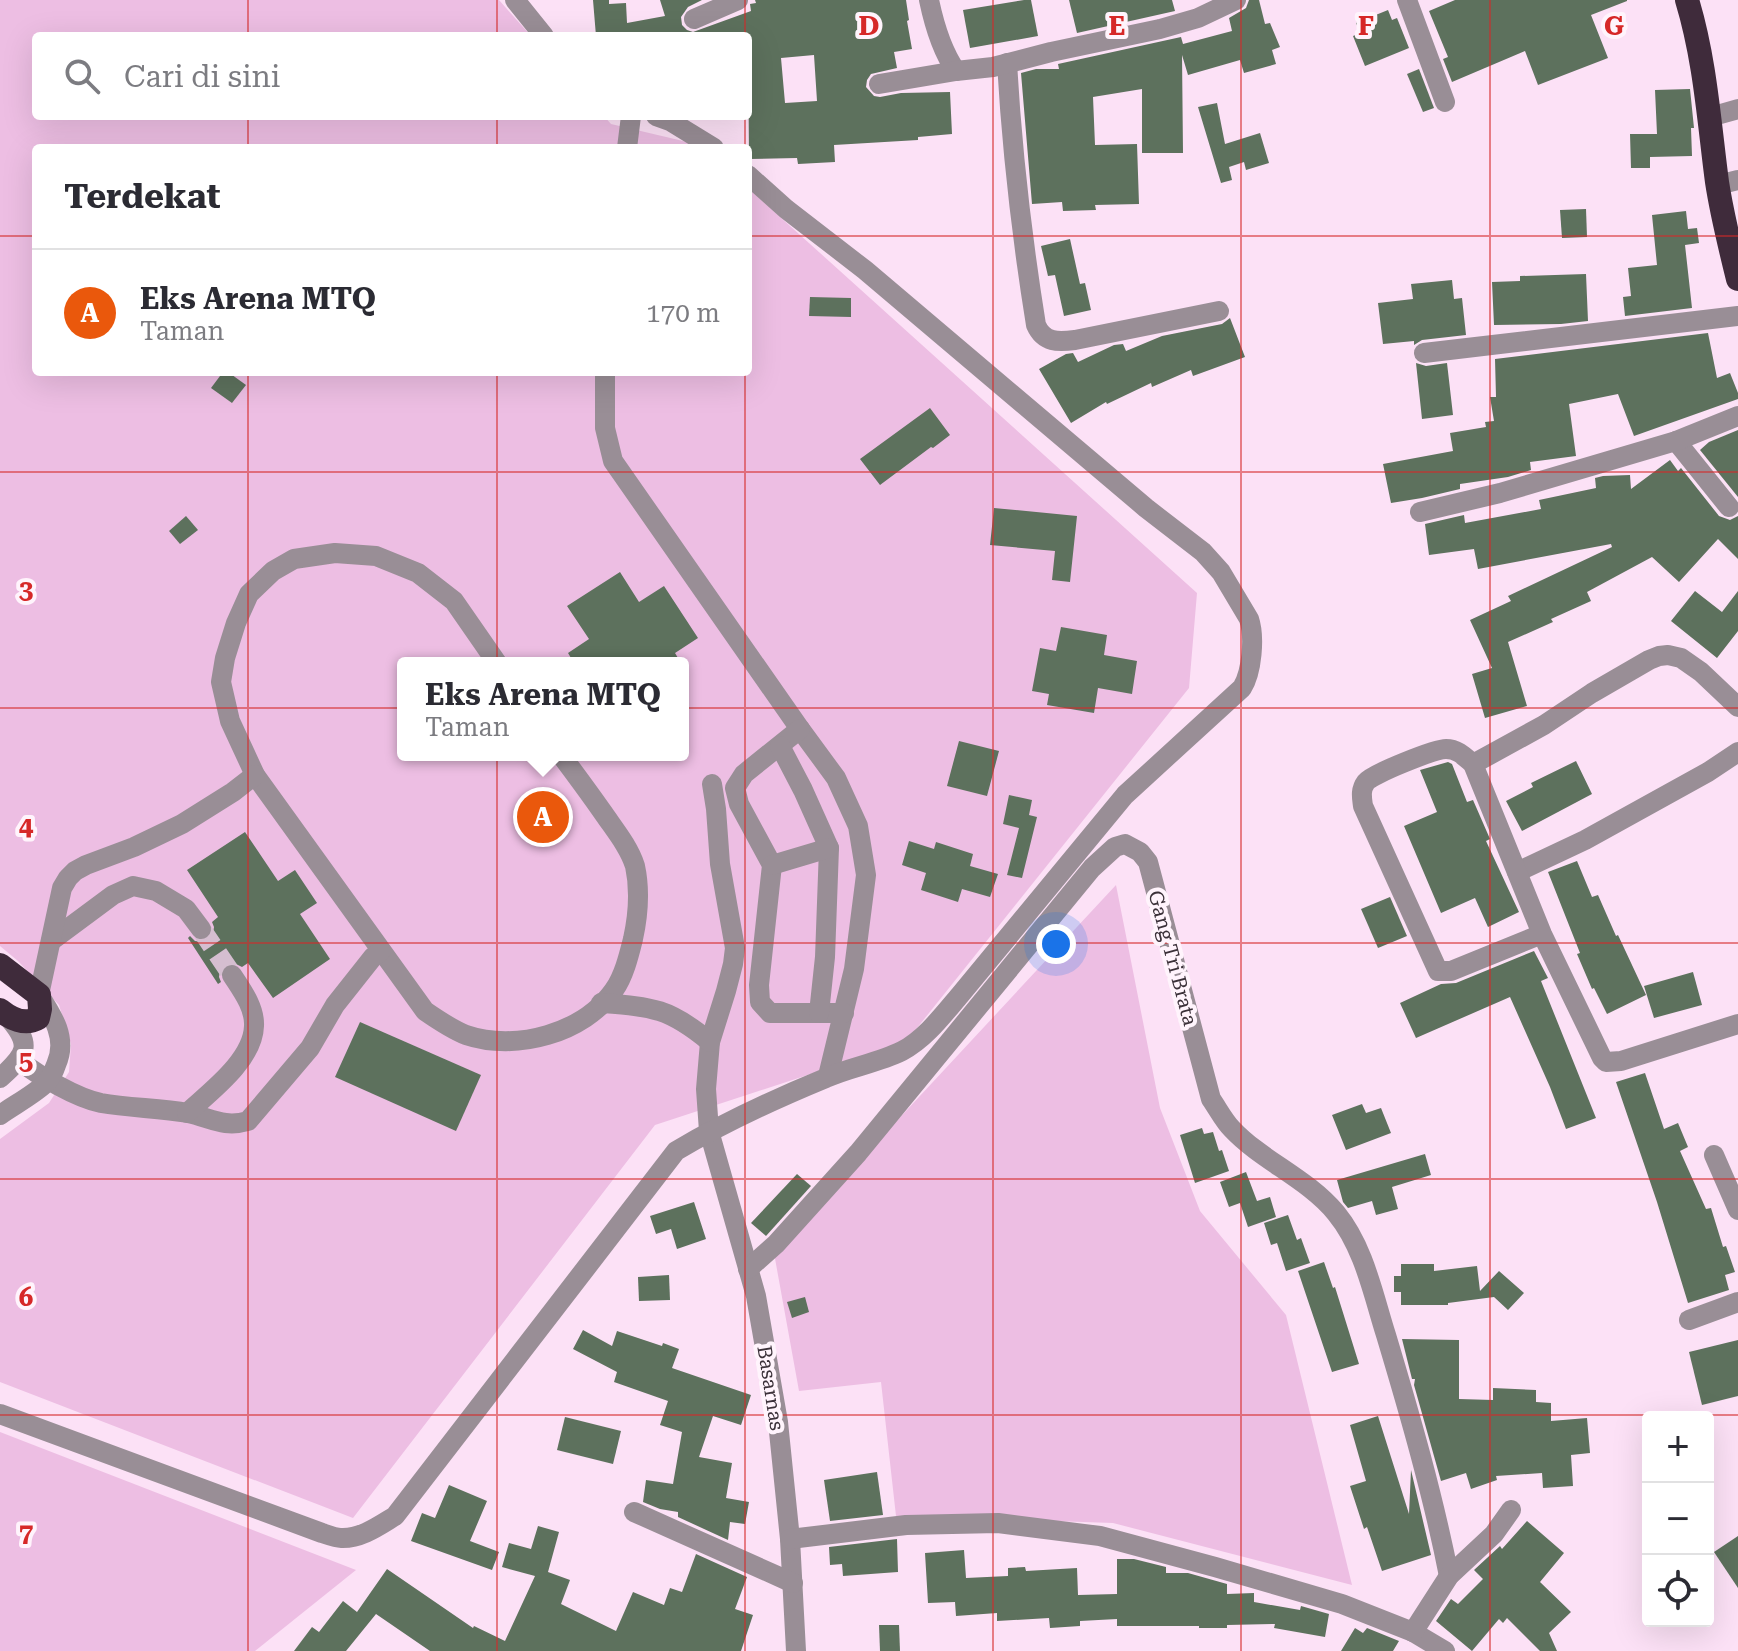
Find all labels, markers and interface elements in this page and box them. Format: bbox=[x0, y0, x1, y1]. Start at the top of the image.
text: D bbox=[859, 11, 879, 41]
text: E bbox=[1109, 11, 1125, 41]
text: F bbox=[1358, 11, 1374, 41]
text: G bbox=[1604, 11, 1624, 41]
search box bbox=[32, 32, 752, 120]
icon: search bbox=[60, 54, 104, 98]
text: Cari di sini bbox=[124, 59, 280, 94]
text: Terdekat bbox=[64, 176, 220, 216]
text: Eks Arena MTQ bbox=[140, 281, 376, 316]
text: A bbox=[81, 298, 99, 328]
text: 170 m bbox=[646, 298, 720, 328]
text: Taman bbox=[140, 316, 224, 346]
text: 3 bbox=[19, 575, 33, 605]
popup bbox=[397, 657, 689, 761]
text: Eks Arena MTQ bbox=[425, 677, 661, 712]
text: Taman bbox=[425, 712, 509, 742]
pin: A bbox=[517, 787, 569, 847]
text: 4 bbox=[19, 811, 34, 841]
street label: Gang Tri Brata bbox=[1143, 888, 1203, 1028]
your location bbox=[1036, 924, 1076, 964]
text: 5 bbox=[19, 1046, 33, 1076]
text: 6 bbox=[19, 1282, 33, 1312]
street label: Basarnas bbox=[752, 1344, 790, 1432]
map controls bbox=[1642, 1411, 1714, 1627]
button: + bbox=[1642, 1411, 1714, 1483]
button: − bbox=[1642, 1483, 1714, 1555]
text: 7 bbox=[19, 1518, 33, 1548]
button: locate bbox=[1642, 1555, 1714, 1627]

